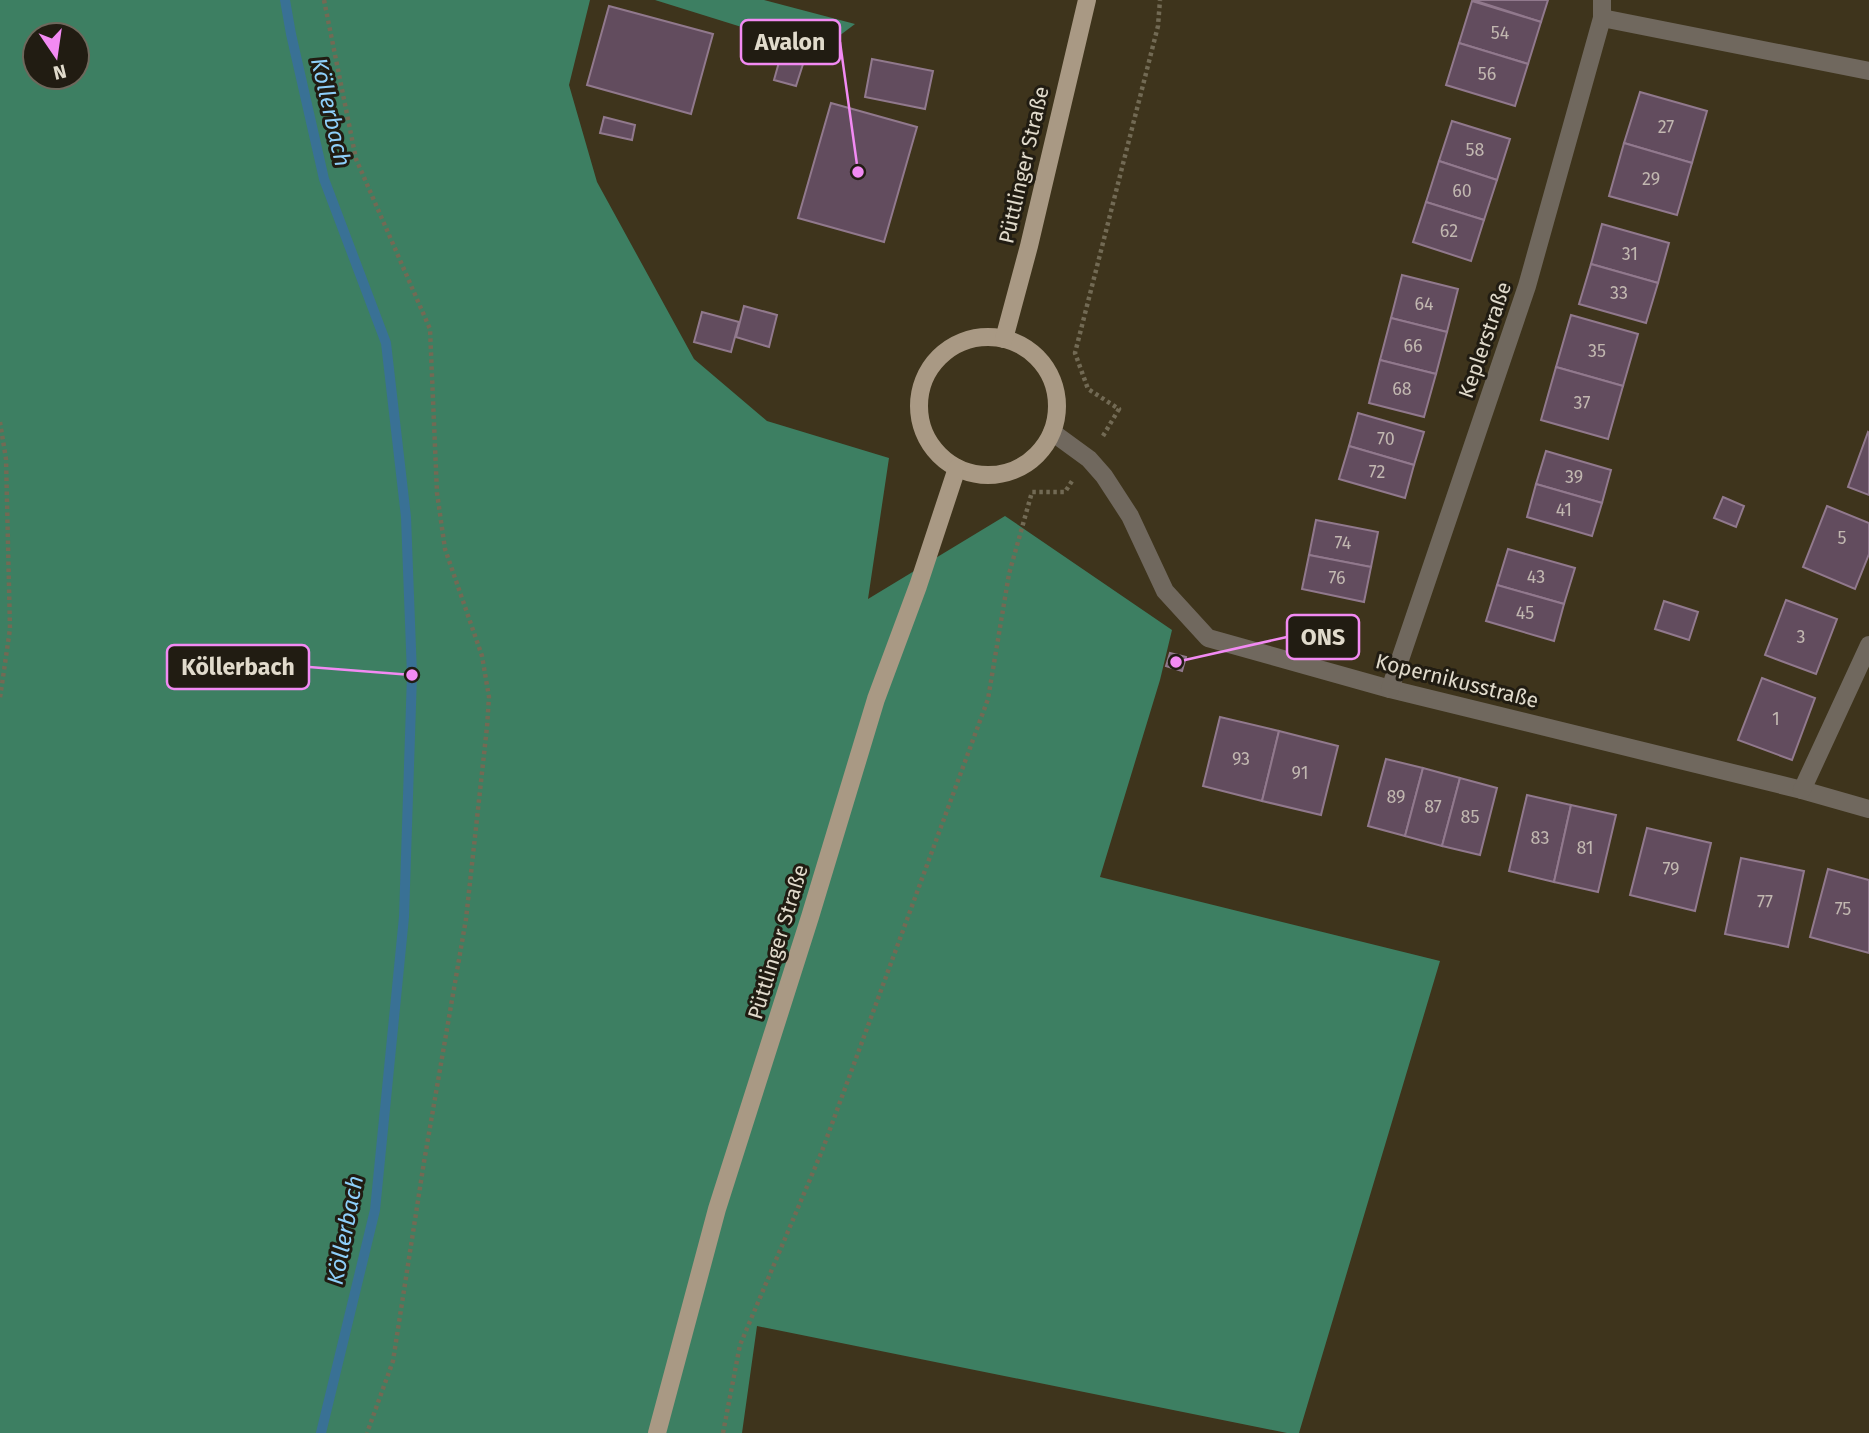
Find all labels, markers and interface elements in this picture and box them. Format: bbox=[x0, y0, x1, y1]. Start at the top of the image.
callout: Avalon bbox=[741, 20, 840, 64]
north arrow bbox=[21, 21, 91, 91]
house number: 54 bbox=[1491, 22, 1510, 44]
text: Avalon bbox=[754, 28, 825, 56]
water label: Köllerbach bbox=[305, 55, 357, 169]
text: N bbox=[51, 59, 68, 85]
house number: 56 bbox=[1478, 63, 1496, 85]
street label: Püttlinger Straße bbox=[993, 84, 1055, 246]
house number: 27 bbox=[1658, 116, 1674, 138]
house number: 58 bbox=[1466, 139, 1485, 161]
house number: 29 bbox=[1642, 168, 1660, 190]
house number: 60 bbox=[1452, 180, 1472, 202]
house number: 62 bbox=[1440, 220, 1458, 242]
house number: 31 bbox=[1622, 243, 1638, 265]
street label: Keplerstraße bbox=[1453, 278, 1517, 402]
house number: 33 bbox=[1610, 282, 1628, 304]
house number: 64 bbox=[1414, 293, 1434, 315]
house number: 66 bbox=[1403, 335, 1423, 357]
house number: 35 bbox=[1588, 340, 1606, 362]
house number: 68 bbox=[1392, 378, 1412, 400]
house number: 37 bbox=[1574, 392, 1590, 414]
house number: 70 bbox=[1377, 428, 1395, 450]
house number: 72 bbox=[1369, 461, 1385, 483]
house number: 39 bbox=[1565, 466, 1583, 488]
house number: 41 bbox=[1556, 499, 1572, 521]
house number: 5 bbox=[1837, 527, 1847, 549]
house number: 74 bbox=[1335, 532, 1352, 554]
house number: 43 bbox=[1527, 566, 1545, 588]
house number: 76 bbox=[1328, 567, 1346, 589]
house number: 45 bbox=[1516, 602, 1534, 624]
callout: ONS bbox=[1287, 615, 1359, 659]
text: ONS bbox=[1301, 623, 1345, 651]
house number: 3 bbox=[1797, 626, 1805, 648]
callout: Köllerbach bbox=[167, 645, 309, 689]
street label: Kopernikusstraße bbox=[1373, 648, 1541, 714]
text: Köllerbach bbox=[181, 653, 295, 681]
house number: 1 bbox=[1772, 708, 1780, 730]
house number: 93 bbox=[1232, 748, 1250, 770]
house number: 91 bbox=[1292, 762, 1308, 784]
house number: 89 bbox=[1386, 786, 1406, 808]
house number: 87 bbox=[1424, 796, 1442, 818]
house number: 85 bbox=[1461, 806, 1479, 828]
house number: 83 bbox=[1531, 827, 1549, 849]
house number: 81 bbox=[1576, 837, 1594, 859]
house number: 79 bbox=[1662, 858, 1680, 880]
street label: Püttlinger Straße bbox=[742, 861, 814, 1023]
house number: 77 bbox=[1757, 891, 1773, 913]
house number: 75 bbox=[1835, 898, 1851, 920]
water label: Köllerbach bbox=[321, 1173, 369, 1287]

